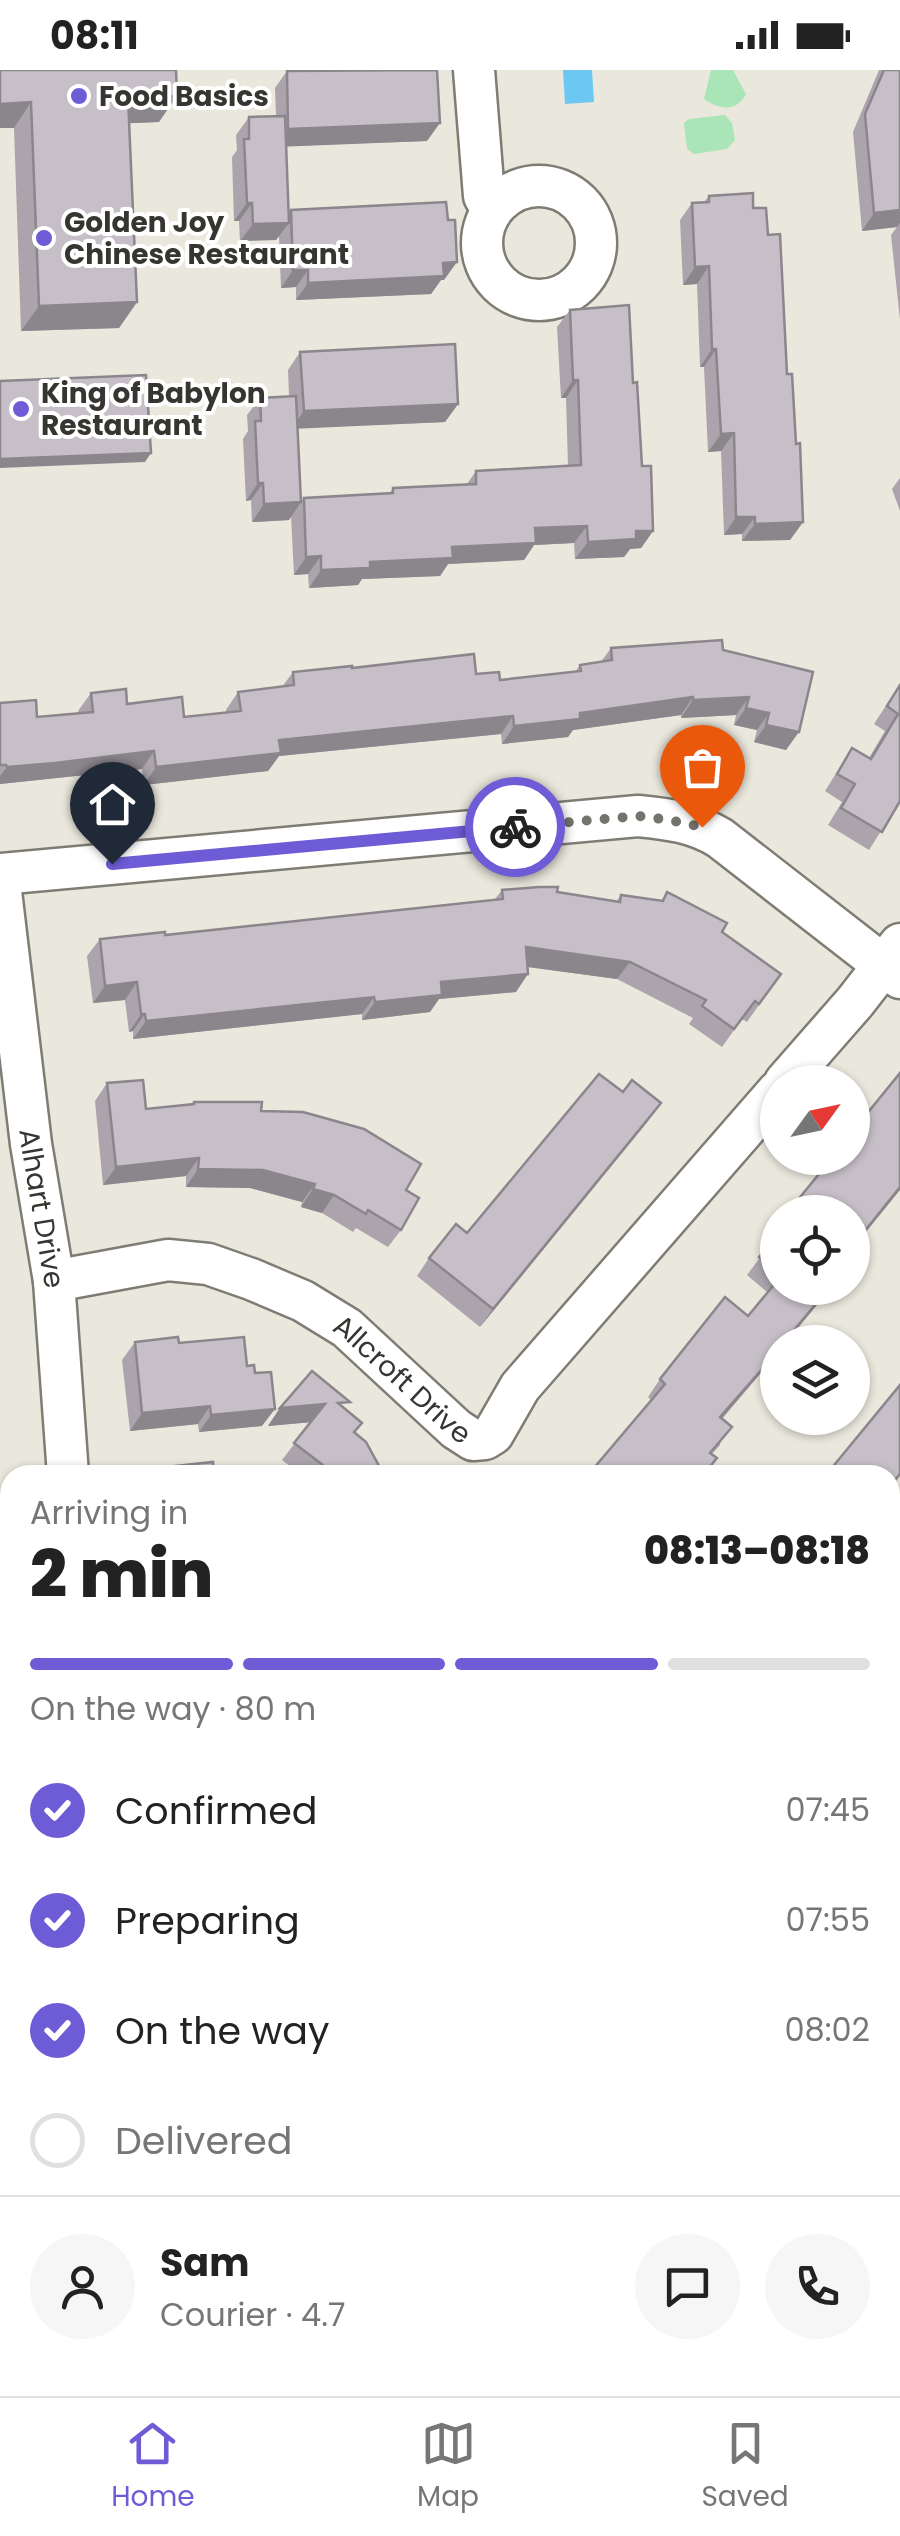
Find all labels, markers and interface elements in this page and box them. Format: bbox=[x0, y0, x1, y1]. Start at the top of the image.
text: 08:11 bbox=[50, 9, 139, 62]
place label: Food Basics bbox=[99, 77, 269, 116]
marker: Food Basics bbox=[68, 85, 90, 107]
place label: Golden Joy Chinese Restaurant bbox=[64, 203, 349, 274]
marker: Golden Joy Chinese Restaurant bbox=[33, 227, 55, 249]
place label: King of Babylon Restaurant bbox=[41, 374, 266, 445]
marker: King of Babylon Restaurant bbox=[10, 398, 32, 420]
pin bbox=[660, 725, 745, 828]
icon: bag bbox=[675, 740, 730, 795]
pin bbox=[70, 762, 155, 865]
icon: home bbox=[85, 777, 140, 832]
courier bbox=[465, 777, 565, 877]
icon: bike bbox=[488, 800, 543, 855]
north arrow bbox=[760, 1065, 870, 1175]
map controls bbox=[760, 1065, 870, 1435]
street label: Alhart Drive bbox=[10, 1126, 74, 1291]
button: locate bbox=[760, 1195, 870, 1305]
street label: Allcroft Drive bbox=[326, 1305, 479, 1453]
button: layers bbox=[760, 1325, 870, 1435]
text: Arriving in bbox=[30, 1490, 188, 1535]
text: 08:13–08:18 bbox=[644, 1524, 870, 1577]
text: 2 min bbox=[30, 1529, 213, 1620]
text: On the way · 80 m bbox=[30, 1686, 316, 1731]
icon: check bbox=[30, 1783, 85, 1838]
text: Confirmed bbox=[115, 1784, 317, 1837]
text: 07:45 bbox=[785, 1787, 870, 1832]
icon: check bbox=[30, 1893, 85, 1948]
text: Preparing bbox=[115, 1894, 300, 1947]
text: 07:55 bbox=[785, 1897, 870, 1942]
icon: check bbox=[30, 2003, 85, 2058]
text: On the way bbox=[115, 2004, 329, 2057]
text: 08:02 bbox=[784, 2007, 870, 2052]
text: Delivered bbox=[115, 2114, 292, 2167]
button: person bbox=[30, 2234, 135, 2339]
button: chat bbox=[635, 2234, 740, 2339]
button: phone bbox=[765, 2234, 870, 2339]
text: Sam bbox=[160, 2236, 249, 2289]
text: Courier · 4.7 bbox=[160, 2292, 345, 2337]
tab: Home bbox=[111, 2416, 195, 2518]
tab: Map bbox=[417, 2416, 479, 2518]
tab: Saved bbox=[701, 2416, 789, 2518]

